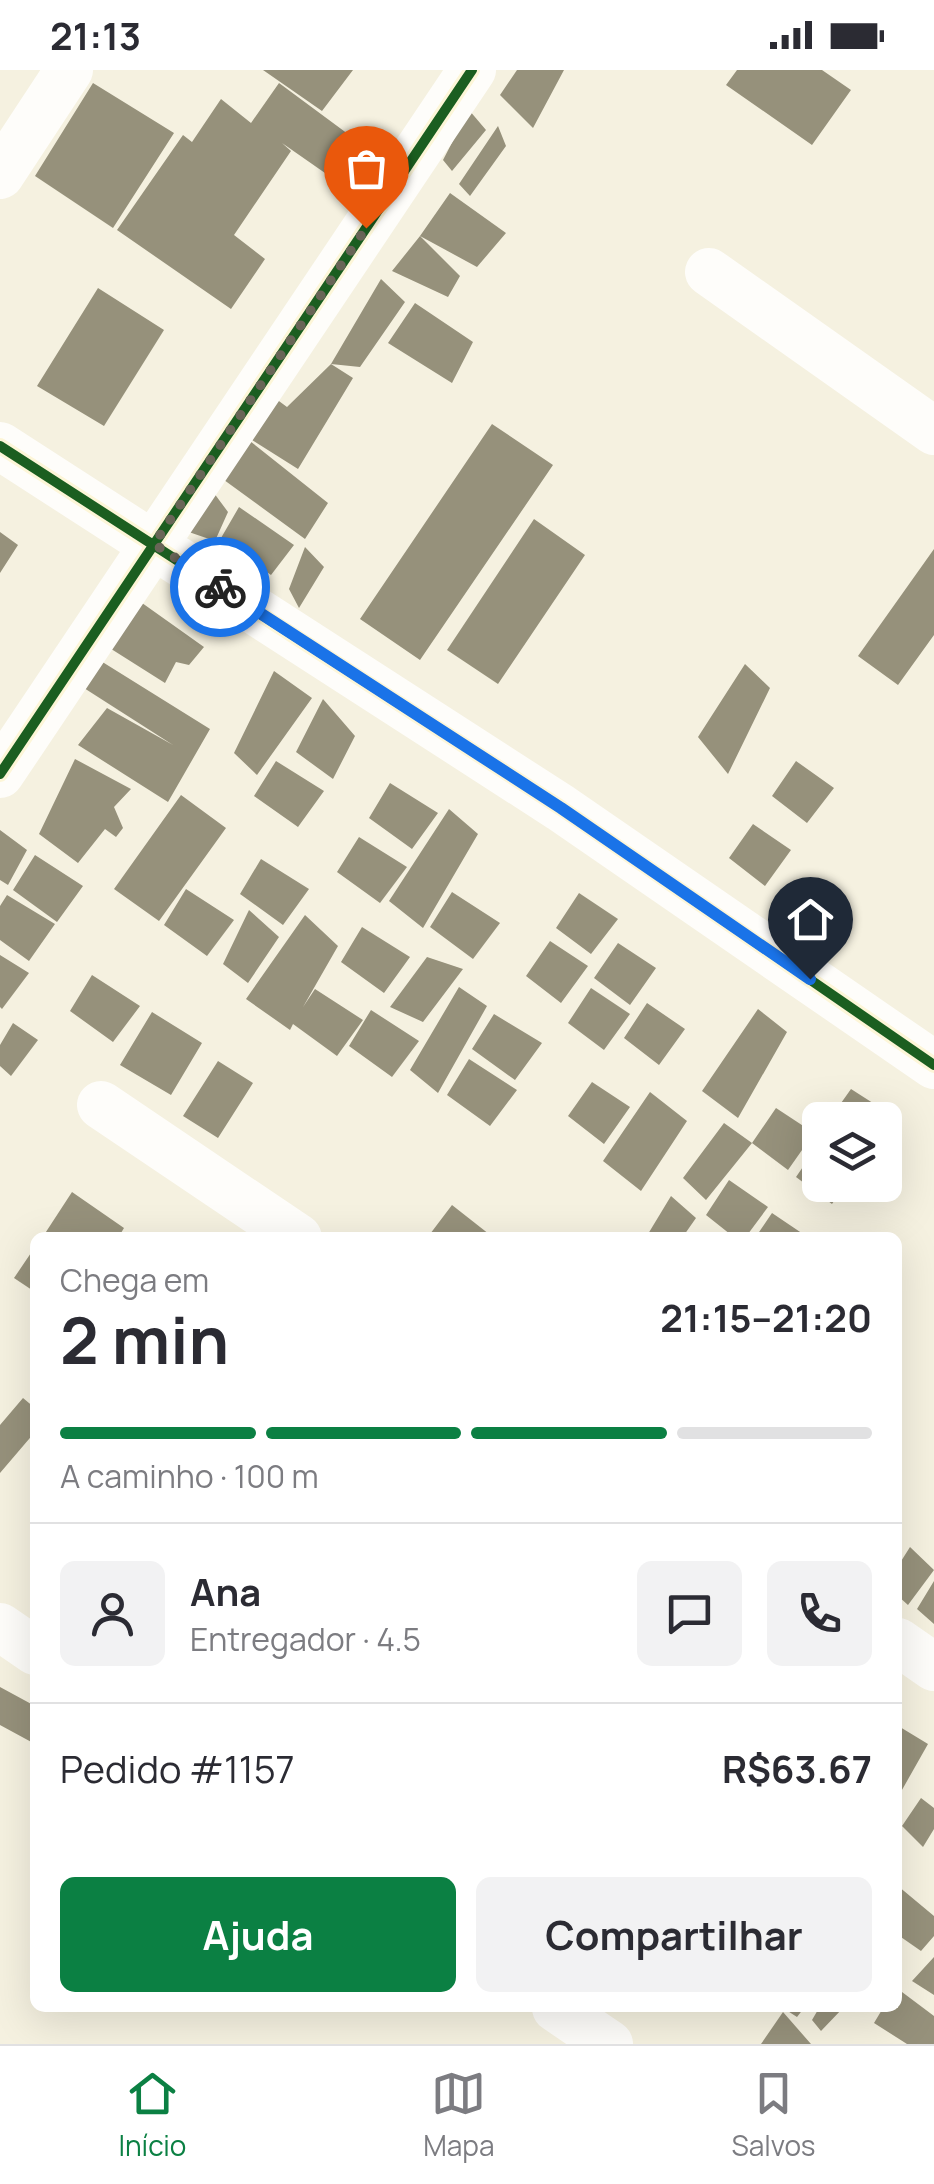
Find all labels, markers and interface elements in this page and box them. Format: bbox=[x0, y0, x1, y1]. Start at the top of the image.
text: 21:13 bbox=[50, 9, 141, 61]
pin bbox=[324, 126, 409, 229]
icon: bag bbox=[339, 141, 394, 196]
courier bbox=[170, 537, 270, 637]
icon: bike bbox=[193, 560, 248, 615]
pin bbox=[768, 877, 853, 980]
icon: home bbox=[783, 892, 838, 947]
map controls bbox=[802, 1102, 902, 1202]
button: layers bbox=[802, 1102, 902, 1202]
text: Chega em bbox=[60, 1258, 209, 1302]
text: 21:15–21:20 bbox=[660, 1291, 872, 1343]
text: 2 min bbox=[60, 1295, 229, 1384]
text: A caminho · 100 m bbox=[60, 1454, 319, 1498]
button: person bbox=[60, 1561, 165, 1666]
button: chat bbox=[637, 1561, 742, 1666]
button: phone bbox=[767, 1561, 872, 1666]
text: Ana bbox=[190, 1565, 261, 1617]
text: Entregador · 4.5 bbox=[190, 1617, 421, 1661]
text: Pedido #1157 bbox=[60, 1742, 295, 1794]
text: R$63.67 bbox=[722, 1742, 872, 1794]
button: Ajuda bbox=[60, 1877, 456, 1992]
button: Compartilhar bbox=[476, 1877, 872, 1992]
tab: Início bbox=[118, 2066, 186, 2164]
tab: Mapa bbox=[423, 2066, 494, 2164]
tab: Salvos bbox=[731, 2066, 816, 2164]

